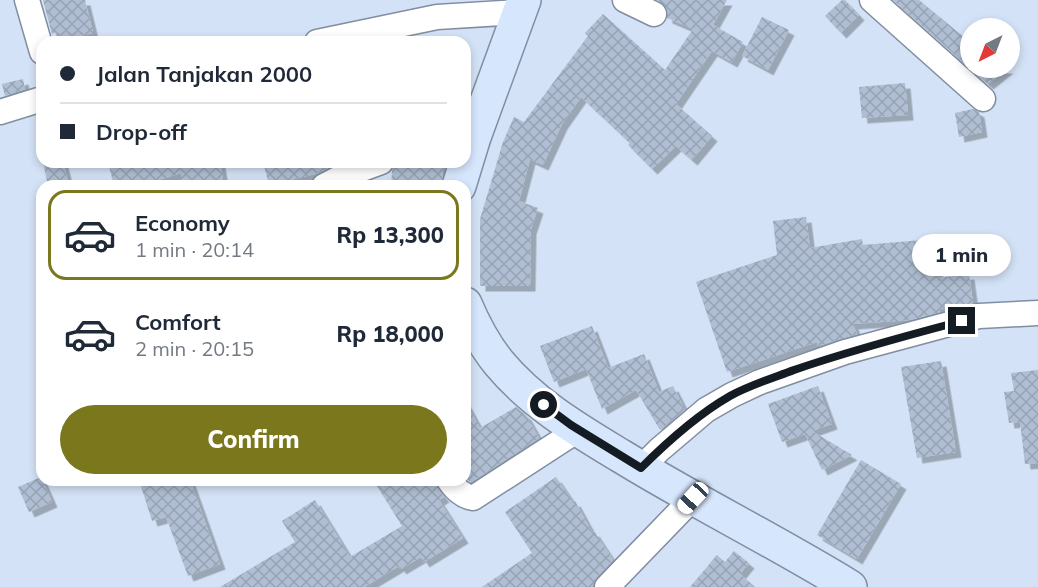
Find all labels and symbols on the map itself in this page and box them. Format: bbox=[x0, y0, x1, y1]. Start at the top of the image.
north arrow bbox=[960, 18, 1020, 78]
callout: 1 min bbox=[912, 234, 1012, 276]
route end bbox=[948, 307, 975, 334]
route start bbox=[530, 391, 557, 418]
car bbox=[674, 479, 712, 517]

